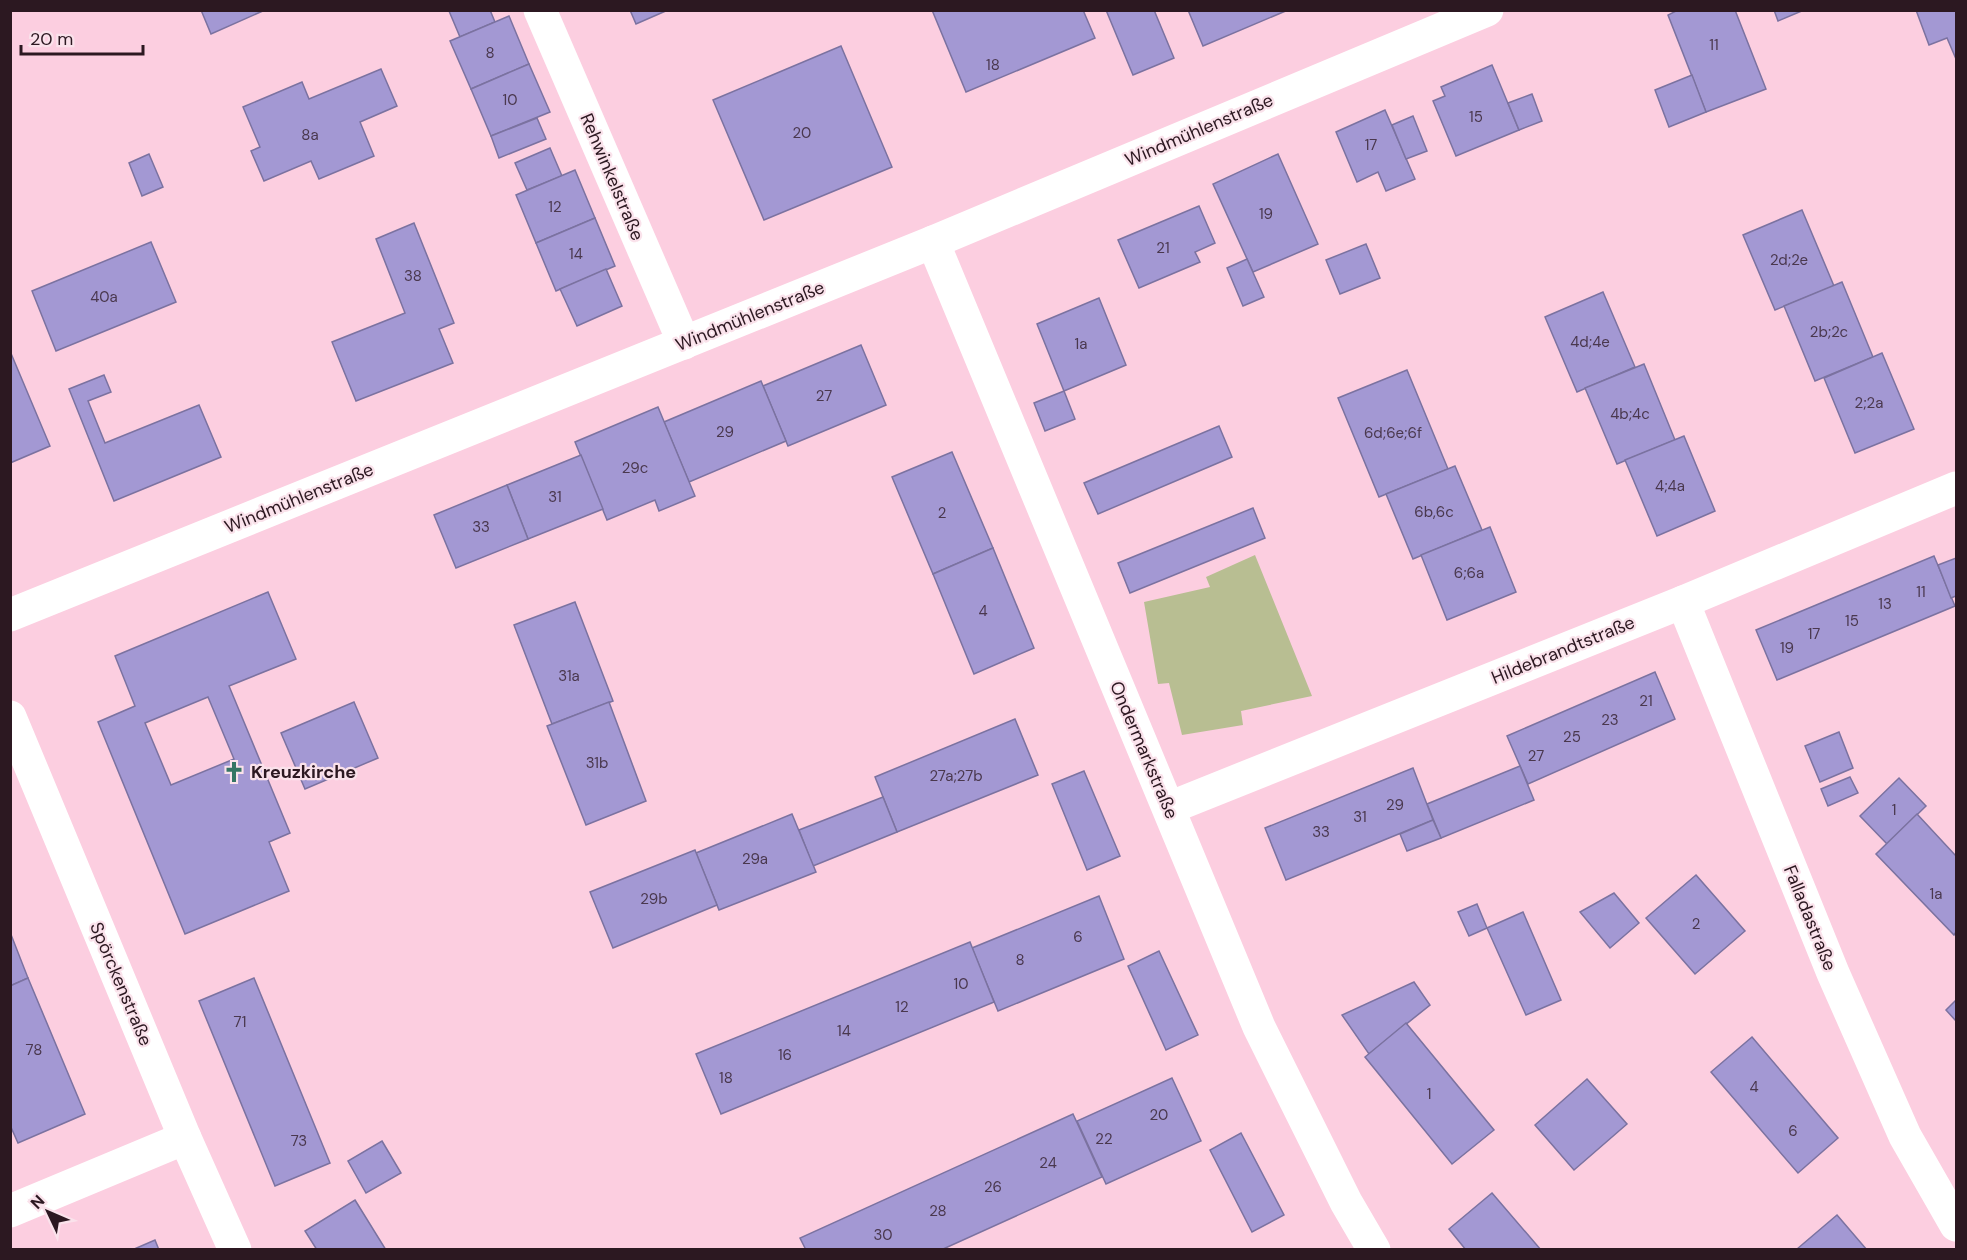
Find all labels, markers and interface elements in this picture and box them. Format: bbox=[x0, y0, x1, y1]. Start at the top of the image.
scale bar bbox=[21, 18, 142, 56]
text: 20 m bbox=[30, 27, 73, 51]
house number: 11 bbox=[1709, 35, 1719, 55]
house number: 8 bbox=[485, 43, 495, 63]
house number: 18 bbox=[986, 55, 1000, 75]
street label: Windmühlenstraße bbox=[1121, 88, 1277, 172]
house number: 10 bbox=[503, 90, 517, 110]
house number: 15 bbox=[1469, 107, 1483, 127]
street label: Rehwinkelstraße bbox=[574, 110, 650, 244]
house number: 20 bbox=[793, 123, 811, 143]
house number: 8a bbox=[301, 125, 319, 145]
house number: 17 bbox=[1365, 135, 1377, 155]
house number: 12 bbox=[548, 197, 562, 217]
house number: 19 bbox=[1259, 204, 1273, 224]
house number: 21 bbox=[1156, 238, 1170, 258]
house number: 14 bbox=[569, 244, 583, 264]
house number: 2d;2e bbox=[1770, 250, 1808, 270]
house number: 38 bbox=[404, 266, 422, 286]
street label: Windmühlenstraße bbox=[672, 275, 828, 357]
house number: 40a bbox=[90, 287, 118, 307]
house number: 2b;2c bbox=[1810, 322, 1848, 342]
house number: 4d;4e bbox=[1570, 332, 1610, 352]
house number: 1a bbox=[1075, 334, 1087, 354]
house number: 27 bbox=[816, 386, 832, 406]
house number: 2;2a bbox=[1855, 393, 1883, 413]
house number: 4b;4c bbox=[1610, 404, 1650, 424]
house number: 29 bbox=[716, 422, 734, 442]
house number: 6d;6e;6f bbox=[1364, 423, 1422, 443]
street label: Windmühlenstraße bbox=[221, 457, 377, 539]
house number: 29c bbox=[622, 458, 648, 478]
house number: 4;4a bbox=[1655, 476, 1685, 496]
house number: 31 bbox=[548, 487, 562, 507]
house number: 6b,6c bbox=[1414, 502, 1454, 522]
house number: 2 bbox=[938, 503, 946, 523]
house number: 33 bbox=[472, 517, 490, 537]
house number: 6;6a bbox=[1454, 563, 1484, 583]
house number: 11 bbox=[1916, 582, 1926, 602]
house number: 13 bbox=[1878, 594, 1892, 614]
house number: 4 bbox=[978, 601, 988, 621]
street label: Hildebrandtstraße bbox=[1488, 610, 1638, 690]
house number: 15 bbox=[1845, 611, 1859, 631]
house number: 17 bbox=[1808, 624, 1820, 644]
house number: 19 bbox=[1780, 638, 1794, 658]
house number: 31a bbox=[558, 666, 580, 686]
street label: Ondermarkstraße bbox=[1104, 677, 1184, 823]
house number: 21 bbox=[1639, 691, 1653, 711]
house number: 23 bbox=[1601, 710, 1619, 730]
house number: 25 bbox=[1563, 727, 1581, 747]
house number: 27 bbox=[1528, 746, 1544, 766]
house number: 31b bbox=[586, 753, 608, 773]
church icon: Kreuzkirche bbox=[222, 760, 246, 784]
place label: Kreuzkirche bbox=[251, 760, 356, 784]
house number: 27a;27b bbox=[929, 766, 983, 786]
house number: 29 bbox=[1386, 795, 1404, 815]
house number: 1 bbox=[1892, 800, 1896, 820]
house number: 31 bbox=[1353, 807, 1367, 827]
house number: 33 bbox=[1312, 822, 1330, 842]
house number: 29a bbox=[742, 849, 768, 869]
street label: Falladastraße bbox=[1778, 862, 1842, 974]
house number: 1a bbox=[1930, 884, 1942, 904]
house number: 29b bbox=[640, 889, 668, 909]
house number: 2 bbox=[1692, 914, 1700, 934]
street label: Spörckenstraße bbox=[84, 919, 158, 1049]
house number: 6 bbox=[1073, 927, 1083, 947]
house number: 8 bbox=[1015, 950, 1025, 970]
house number: 10 bbox=[954, 974, 968, 994]
house number: 12 bbox=[895, 997, 909, 1017]
house number: 71 bbox=[234, 1012, 246, 1032]
house number: 14 bbox=[837, 1021, 851, 1041]
house number: 78 bbox=[26, 1040, 42, 1060]
house number: 16 bbox=[778, 1045, 792, 1065]
house number: 18 bbox=[719, 1068, 733, 1088]
house number: 4 bbox=[1749, 1077, 1759, 1097]
house number: 1 bbox=[1427, 1084, 1431, 1104]
house number: 20 bbox=[1150, 1105, 1168, 1125]
house number: 6 bbox=[1788, 1121, 1798, 1141]
house number: 22 bbox=[1095, 1129, 1113, 1149]
house number: 73 bbox=[291, 1131, 307, 1151]
house number: 24 bbox=[1039, 1153, 1057, 1173]
house number: 26 bbox=[984, 1177, 1002, 1197]
north arrow bbox=[18, 1182, 78, 1242]
text: N bbox=[26, 1190, 49, 1213]
house number: 28 bbox=[929, 1201, 947, 1221]
house number: 30 bbox=[873, 1225, 893, 1245]

